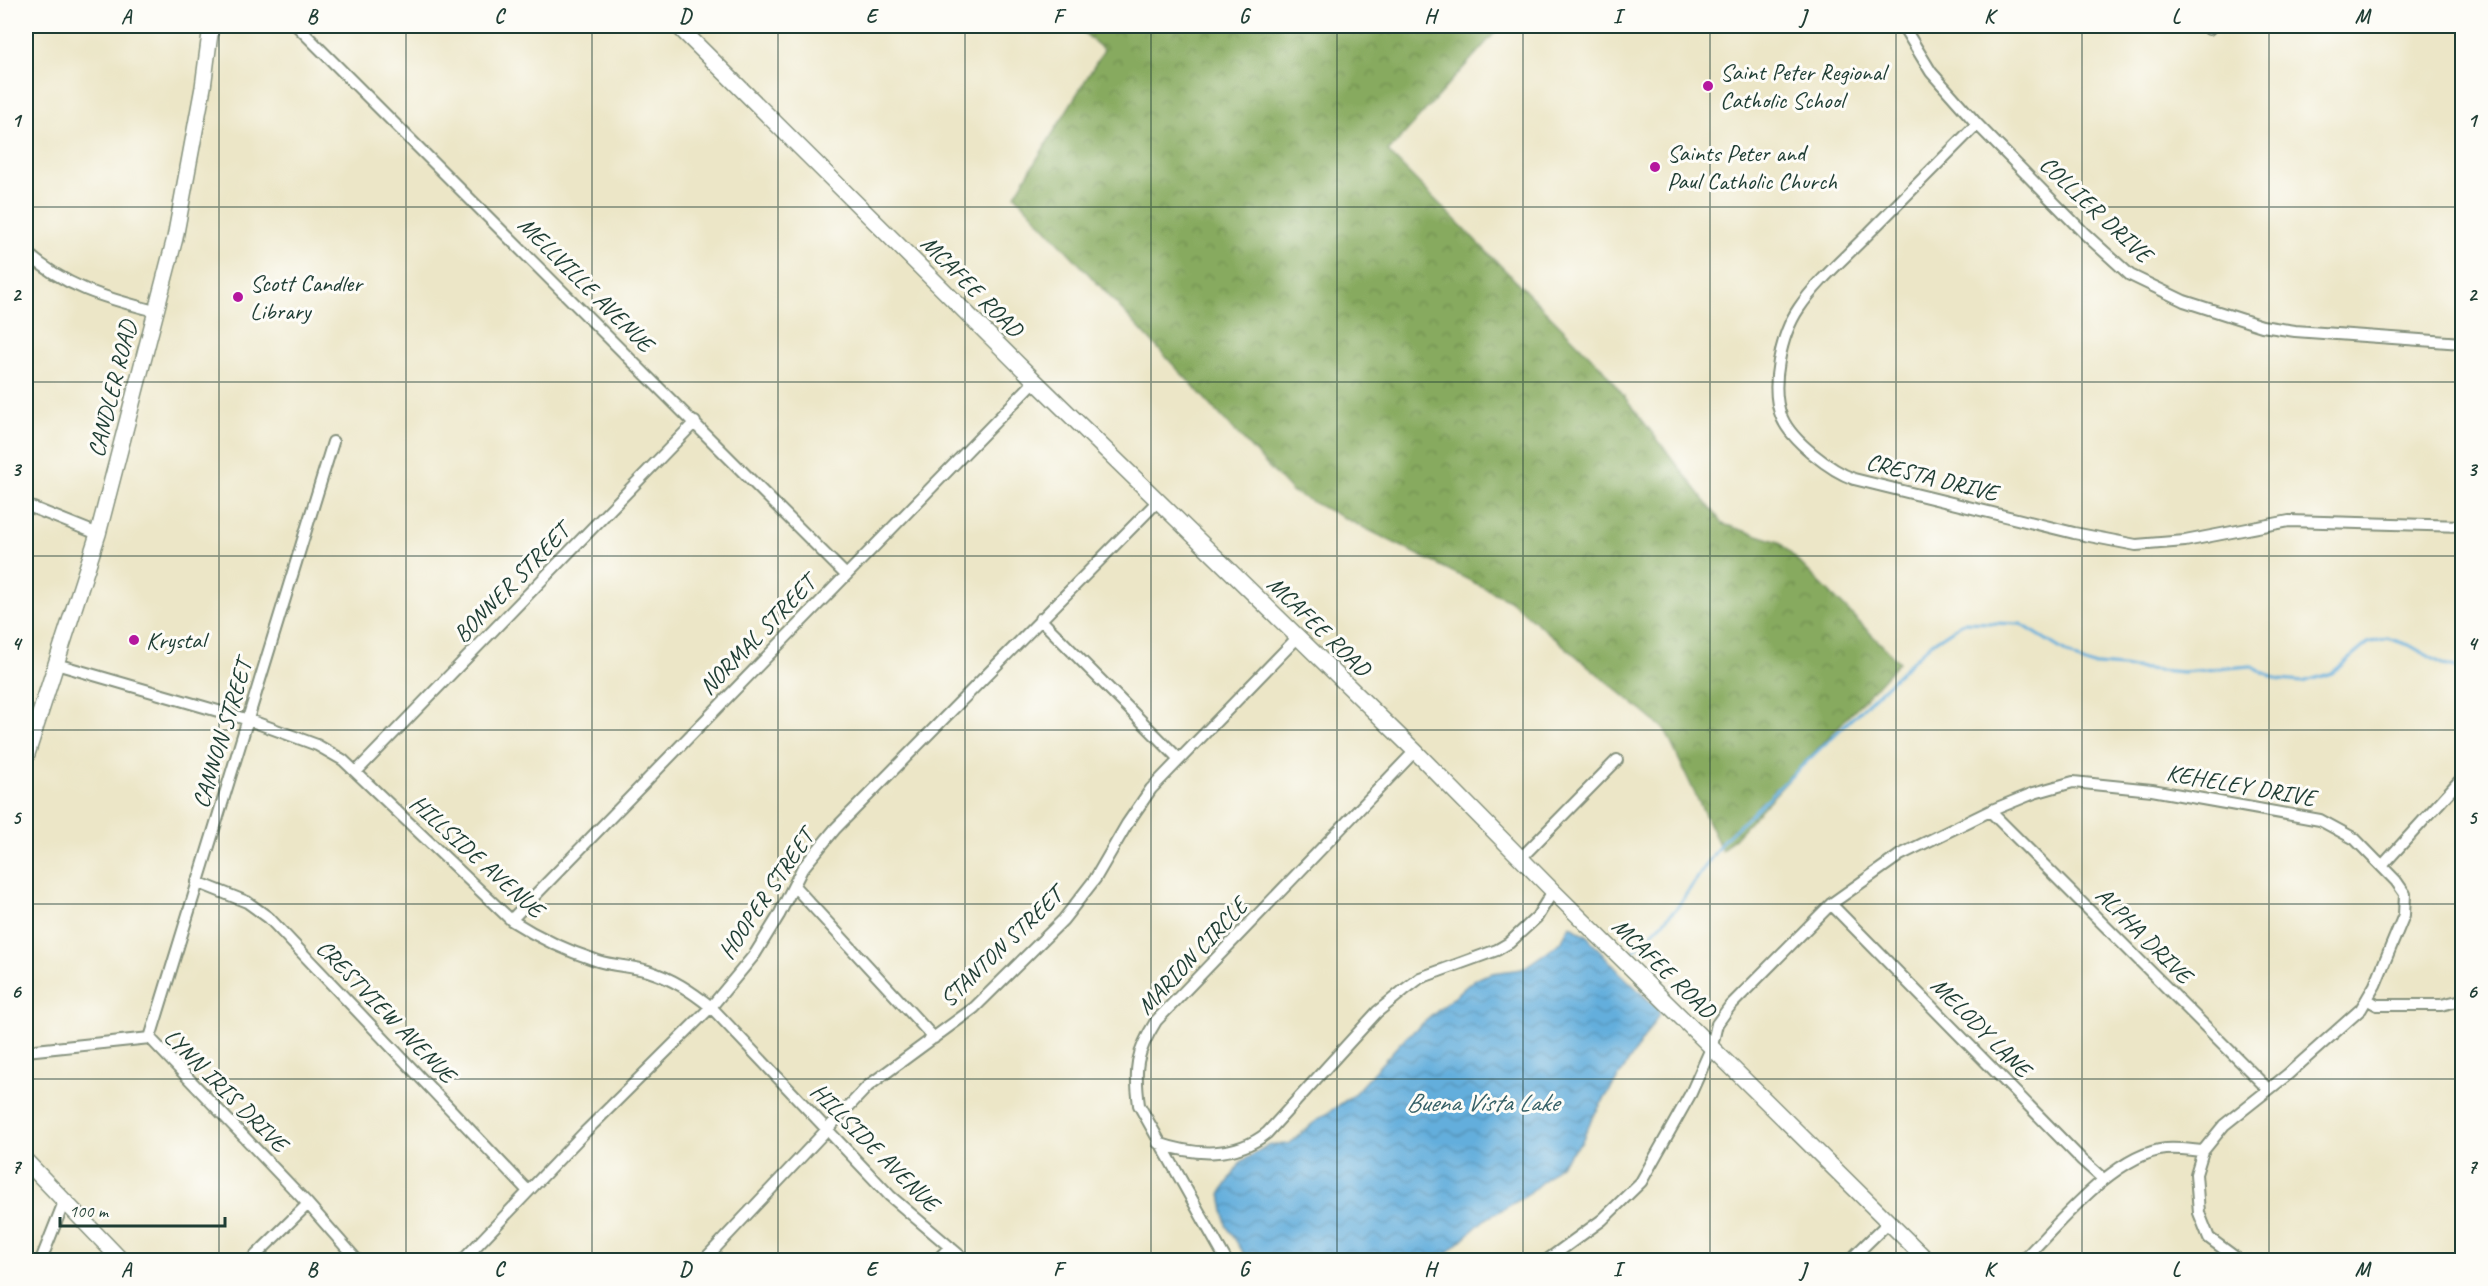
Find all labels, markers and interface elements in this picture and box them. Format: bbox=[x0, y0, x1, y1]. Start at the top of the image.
text: A bbox=[121, 4, 133, 29]
text: B bbox=[307, 4, 319, 29]
text: C bbox=[494, 4, 506, 29]
text: D bbox=[679, 4, 693, 29]
text: E bbox=[866, 4, 880, 29]
text: F bbox=[1053, 4, 1067, 29]
text: G bbox=[1239, 4, 1252, 29]
text: H bbox=[1424, 4, 1439, 29]
text: I bbox=[1613, 4, 1626, 29]
text: J bbox=[1798, 4, 1810, 29]
text: K bbox=[1984, 4, 1998, 29]
text: L bbox=[2172, 4, 2182, 29]
text: M bbox=[2355, 4, 2372, 29]
place label: Saint Peter Regional Catholic School bbox=[1720, 57, 1889, 115]
marker: Saint Peter Regional Catholic School bbox=[1701, 79, 1715, 93]
text: 1 bbox=[12, 108, 23, 133]
text: 1 bbox=[2468, 108, 2479, 133]
place label: Saints Peter and Paul Catholic Church bbox=[1667, 138, 1838, 196]
street label: COLLIER DRIVE bbox=[2033, 149, 2161, 271]
marker: Saints Peter and Paul Catholic Church bbox=[1648, 160, 1662, 174]
street label: MELLVILLE AVENUE bbox=[512, 210, 662, 360]
street label: MCAFEE ROAD bbox=[914, 228, 1031, 345]
place label: Scott Candler Library bbox=[250, 268, 364, 326]
text: 2 bbox=[12, 282, 23, 307]
text: 2 bbox=[2468, 282, 2479, 307]
marker: Scott Candler Library bbox=[231, 290, 245, 304]
street label: CANDLER ROAD bbox=[81, 316, 144, 460]
street label: CRESTA DRIVE bbox=[1863, 446, 2004, 509]
text: 3 bbox=[12, 457, 23, 482]
text: 3 bbox=[2468, 457, 2479, 482]
street label: BONNER STREET bbox=[447, 513, 580, 649]
street label: NORMAL STREET bbox=[693, 565, 826, 701]
street label: MCAFEE ROAD bbox=[1261, 569, 1379, 684]
place label: Krystal bbox=[146, 625, 209, 655]
text: 4 bbox=[12, 631, 24, 656]
text: 4 bbox=[2468, 631, 2480, 656]
marker: Krystal bbox=[127, 633, 141, 647]
street label: CANNON STREET bbox=[185, 651, 260, 812]
street label: KEHELEY DRIVE bbox=[2164, 757, 2321, 813]
street label: HILLSIDE AVENUE bbox=[404, 788, 553, 926]
text: 5 bbox=[12, 805, 23, 830]
text: 5 bbox=[2468, 805, 2479, 830]
street label: HOOPER STREET bbox=[712, 819, 823, 965]
street label: STANTON STREET bbox=[933, 877, 1073, 1013]
street label: ALPHA DRIVE bbox=[2089, 880, 2201, 992]
street label: MARION CIRCLE bbox=[1130, 889, 1256, 1021]
street label: MCAFEE ROAD bbox=[1606, 911, 1724, 1026]
street label: CRESTVIEW AVENUE bbox=[310, 933, 464, 1091]
street label: MELODY LANE bbox=[1925, 971, 2040, 1086]
text: 6 bbox=[11, 979, 22, 1004]
text: 6 bbox=[2467, 979, 2478, 1004]
street label: LYNN IRIS DRIVE bbox=[158, 1022, 296, 1160]
street label: HILLSIDE AVENUE bbox=[804, 1076, 948, 1220]
water label: Buena Vista Lake bbox=[1406, 1086, 1563, 1119]
text: 7 bbox=[12, 1154, 23, 1179]
text: 7 bbox=[2468, 1154, 2479, 1179]
scale bar bbox=[60, 1190, 225, 1228]
text: 100 m bbox=[69, 1200, 110, 1222]
text: A bbox=[121, 1257, 133, 1282]
text: B bbox=[307, 1257, 319, 1282]
text: C bbox=[494, 1257, 506, 1282]
text: D bbox=[679, 1257, 693, 1282]
text: E bbox=[866, 1257, 880, 1282]
text: F bbox=[1053, 1257, 1067, 1282]
text: G bbox=[1239, 1257, 1252, 1282]
text: H bbox=[1424, 1257, 1439, 1282]
text: I bbox=[1613, 1257, 1626, 1282]
text: J bbox=[1798, 1257, 1810, 1282]
text: K bbox=[1984, 1257, 1998, 1282]
text: L bbox=[2172, 1257, 2182, 1282]
text: M bbox=[2355, 1257, 2372, 1282]

